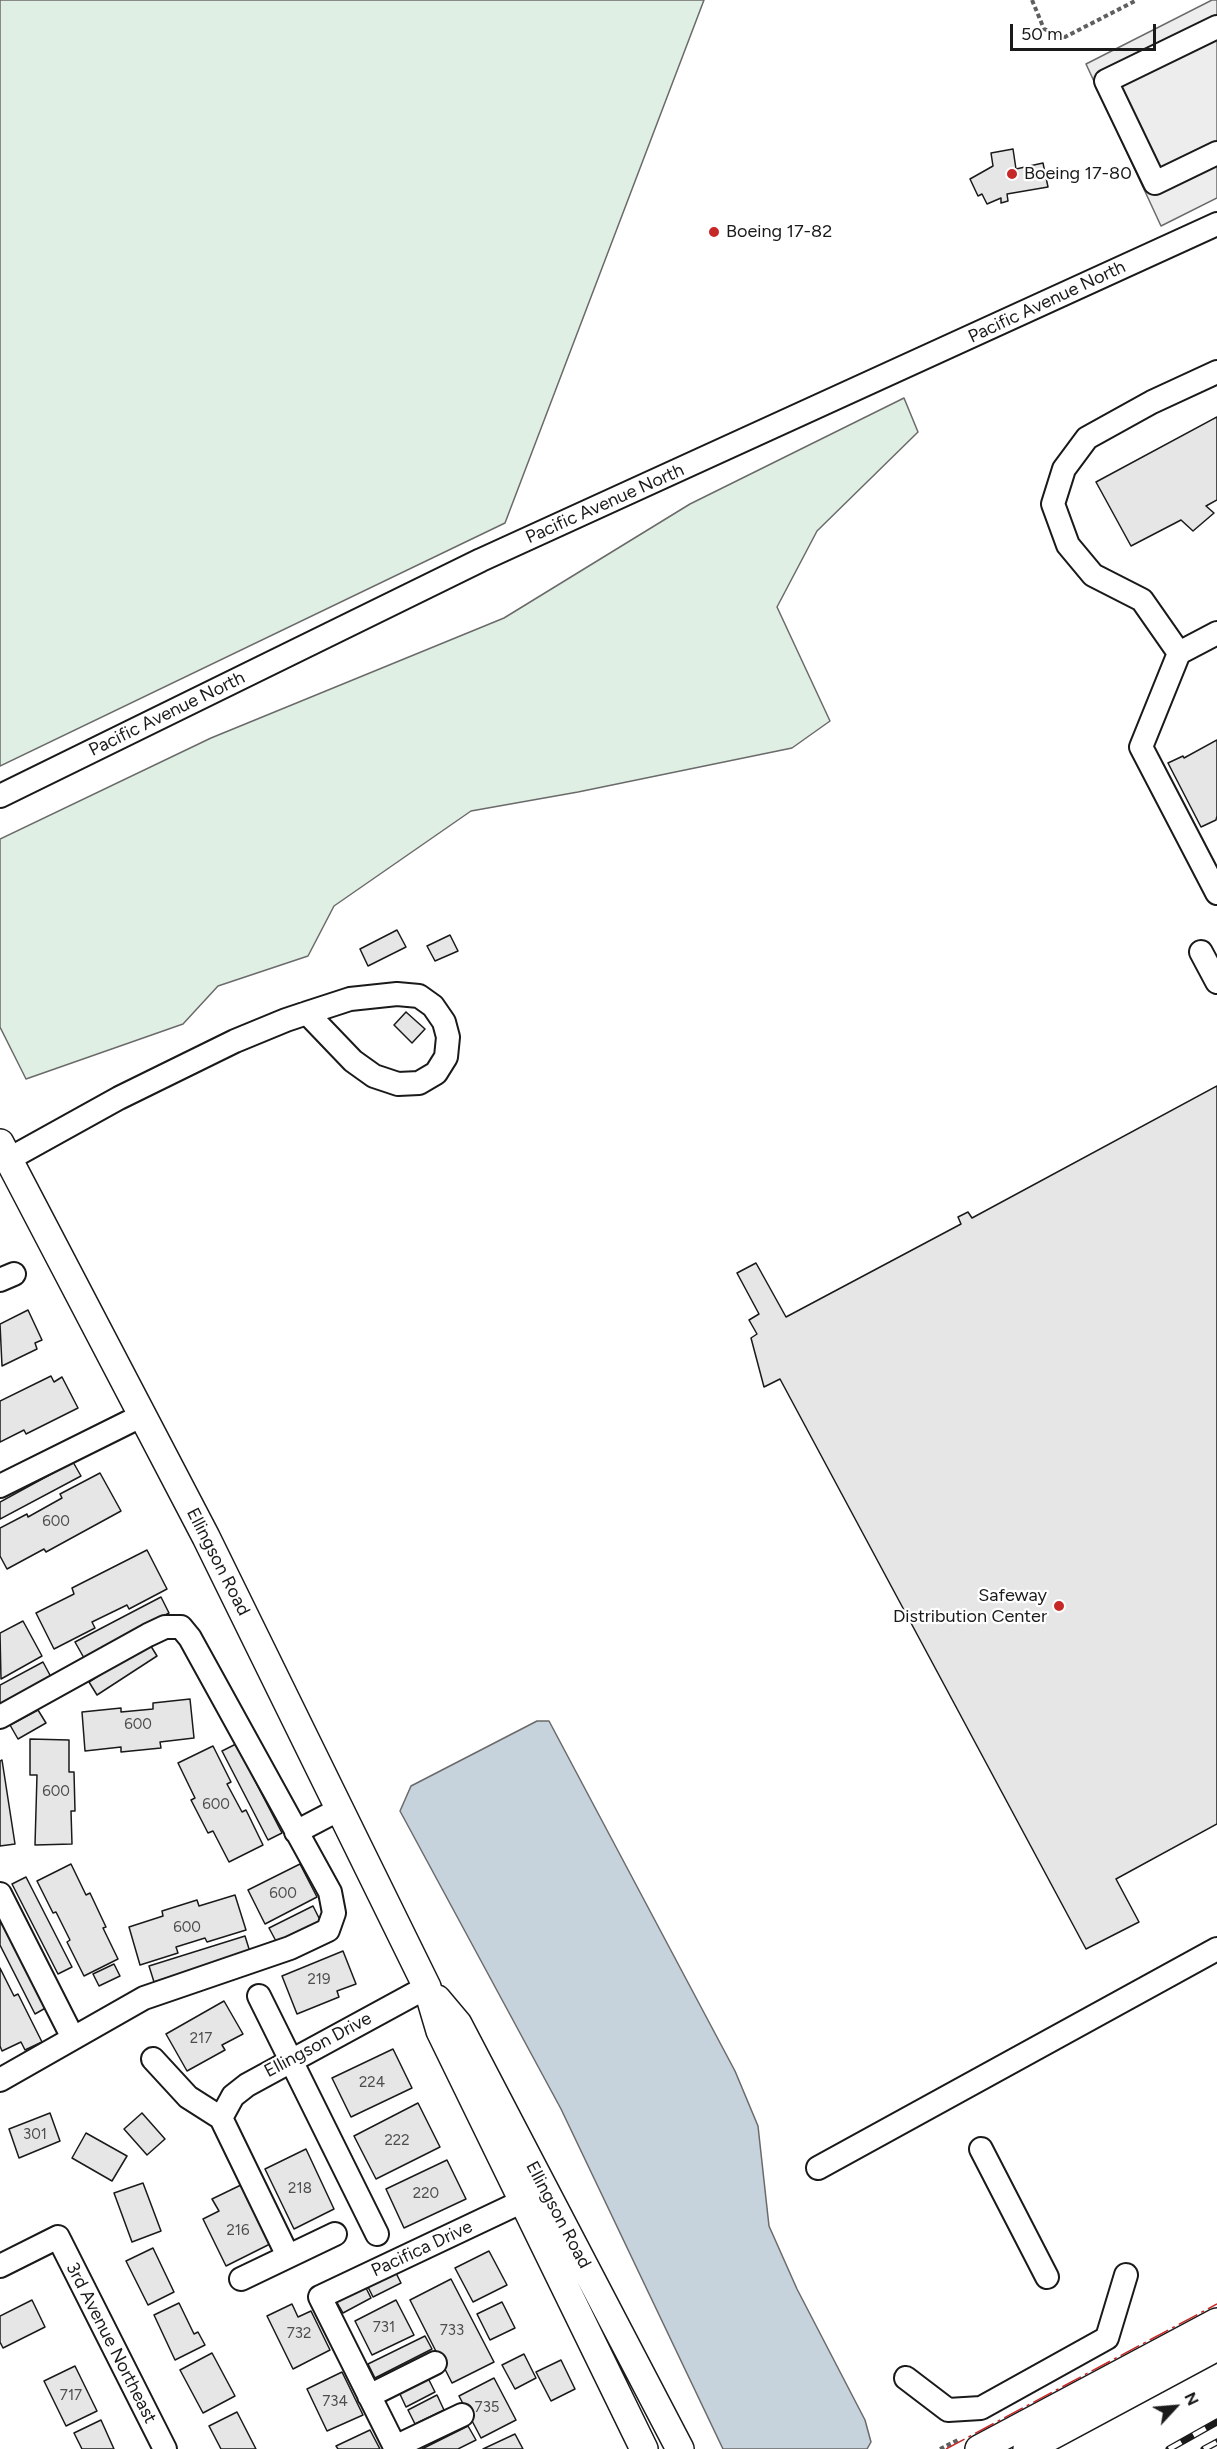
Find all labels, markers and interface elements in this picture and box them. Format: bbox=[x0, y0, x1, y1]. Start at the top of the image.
scale bar bbox=[1013, 12, 1158, 50]
text: 50 m bbox=[1021, 23, 1063, 45]
place label: Boeing 17-80 bbox=[1024, 163, 1132, 185]
marker: Boeing 17-80 bbox=[1005, 167, 1019, 181]
place label: Boeing 17-82 bbox=[726, 221, 832, 243]
marker: Boeing 17-82 bbox=[707, 225, 721, 239]
street label: Pacific Avenue North bbox=[965, 256, 1129, 348]
street label: Pacific Avenue North bbox=[523, 459, 687, 549]
street label: Pacific Avenue North bbox=[85, 667, 249, 761]
street label: Ellingson Road bbox=[182, 1504, 254, 1620]
house number: 600 bbox=[42, 1513, 70, 1531]
place label: Safeway Distribution Center bbox=[893, 1585, 1047, 1628]
marker: Safeway Distribution Center bbox=[1052, 1599, 1066, 1613]
house number: 600 bbox=[124, 1716, 152, 1734]
house number: 600 bbox=[42, 1783, 70, 1801]
house number: 600 bbox=[202, 1796, 230, 1814]
house number: 600 bbox=[269, 1885, 297, 1903]
house number: 600 bbox=[173, 1919, 201, 1937]
house number: 219 bbox=[307, 1971, 331, 1989]
street label: Ellingson Drive bbox=[261, 2008, 375, 2082]
house number: 217 bbox=[190, 2030, 212, 2048]
house number: 224 bbox=[359, 2074, 385, 2092]
house number: 301 bbox=[23, 2126, 47, 2144]
house number: 222 bbox=[384, 2132, 410, 2150]
street label: Ellingson Road bbox=[521, 2158, 595, 2272]
house number: 218 bbox=[288, 2180, 312, 2198]
house number: 220 bbox=[413, 2185, 439, 2203]
street label: Pacifica Drive bbox=[368, 2216, 476, 2282]
house number: 216 bbox=[226, 2222, 250, 2240]
street label: 3rd Avenue Northeast bbox=[61, 2259, 161, 2427]
house number: 731 bbox=[373, 2319, 395, 2337]
house number: 733 bbox=[440, 2322, 464, 2340]
house number: 732 bbox=[287, 2325, 311, 2343]
north arrow bbox=[1145, 2377, 1205, 2437]
house number: 717 bbox=[60, 2387, 82, 2405]
text: N bbox=[1180, 2389, 1203, 2409]
house number: 734 bbox=[322, 2393, 348, 2411]
house number: 735 bbox=[475, 2399, 499, 2417]

